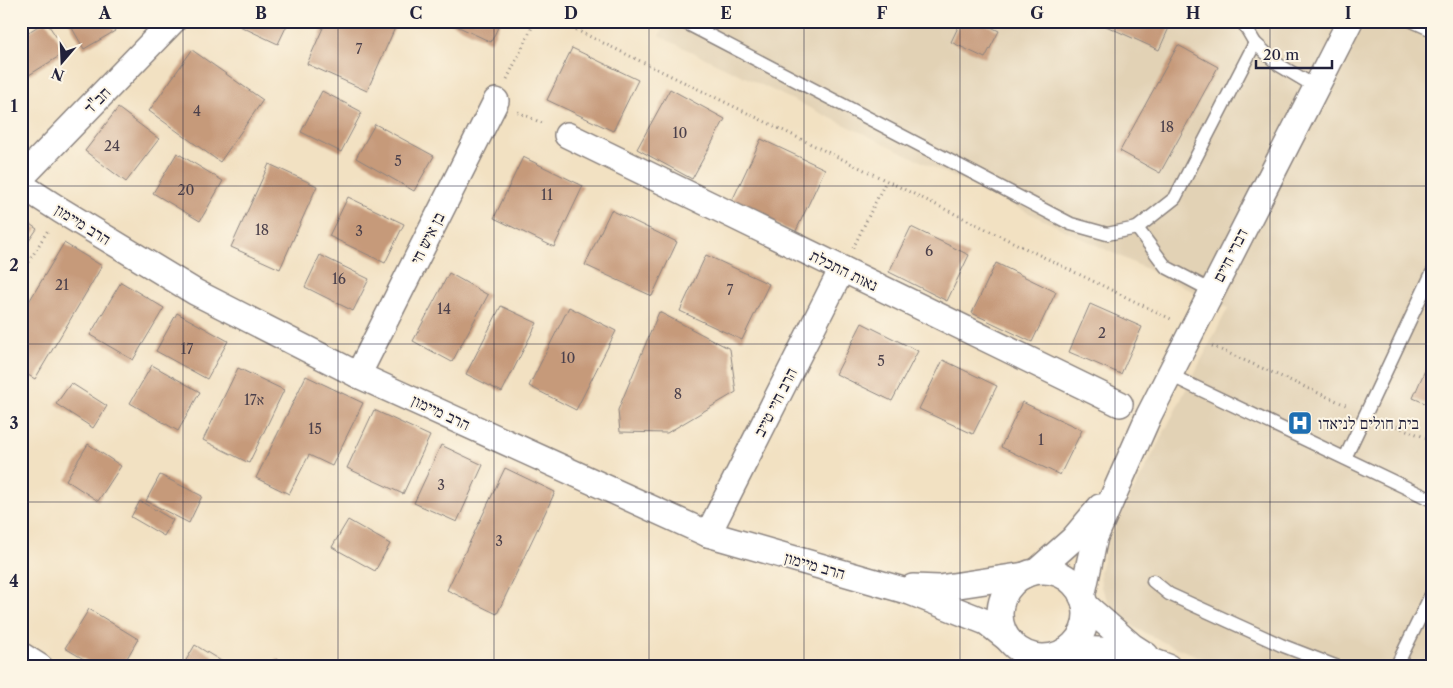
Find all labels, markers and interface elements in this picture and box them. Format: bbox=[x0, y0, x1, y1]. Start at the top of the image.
text: A bbox=[98, 3, 112, 23]
text: B bbox=[255, 3, 267, 23]
text: C bbox=[410, 3, 422, 23]
text: D bbox=[564, 3, 578, 23]
text: E bbox=[720, 3, 732, 23]
text: F bbox=[877, 3, 888, 23]
text: G bbox=[1030, 3, 1044, 23]
text: H bbox=[1186, 3, 1200, 23]
text: I bbox=[1345, 3, 1352, 23]
north arrow bbox=[38, 38, 88, 88]
scale bar bbox=[1256, 38, 1332, 70]
house number: 7 bbox=[356, 40, 363, 58]
text: 20 m bbox=[1263, 45, 1299, 64]
text: N bbox=[49, 64, 66, 85]
street label: חב"ד bbox=[80, 82, 114, 118]
text: 1 bbox=[10, 96, 18, 116]
house number: 4 bbox=[193, 102, 201, 120]
house number: 18 bbox=[1160, 118, 1174, 136]
house number: 10 bbox=[673, 124, 687, 142]
house number: 24 bbox=[104, 137, 120, 155]
house number: 5 bbox=[394, 152, 402, 170]
house number: 20 bbox=[178, 181, 195, 199]
house number: 11 bbox=[541, 186, 553, 204]
street label: הרב מיימון bbox=[51, 199, 115, 249]
street label: בן איש חי bbox=[405, 208, 449, 267]
house number: 18 bbox=[255, 221, 269, 239]
house number: 3 bbox=[355, 222, 363, 240]
street label: דברי חיים bbox=[1208, 225, 1252, 285]
house number: 6 bbox=[925, 242, 933, 260]
street label: נאות התכלת bbox=[807, 245, 881, 295]
text: 2 bbox=[9, 255, 19, 275]
house number: 16 bbox=[332, 270, 346, 288]
house number: 21 bbox=[55, 276, 69, 294]
house number: 7 bbox=[727, 281, 734, 299]
house number: 14 bbox=[437, 300, 451, 318]
house number: 2 bbox=[1098, 324, 1106, 342]
house number: 17 bbox=[181, 340, 193, 358]
house number: 10 bbox=[561, 349, 575, 367]
house number: 5 bbox=[877, 352, 885, 370]
street label: הרב חיי טייב bbox=[749, 364, 801, 440]
house number: 8 bbox=[674, 385, 682, 403]
street label: הרב מיימון bbox=[409, 390, 473, 434]
house number: 17א bbox=[244, 391, 264, 409]
hospital icon: בית חולים לניאדו bbox=[1287, 410, 1313, 436]
text: 3 bbox=[9, 413, 19, 433]
place label: בית חולים לניאדו bbox=[1318, 413, 1419, 433]
house number: 15 bbox=[308, 420, 322, 438]
house number: 1 bbox=[1038, 431, 1044, 449]
house number: 3 bbox=[437, 476, 445, 494]
house number: 3 bbox=[495, 532, 503, 550]
street label: הרב מיימון bbox=[782, 547, 848, 583]
text: 4 bbox=[9, 571, 19, 591]

